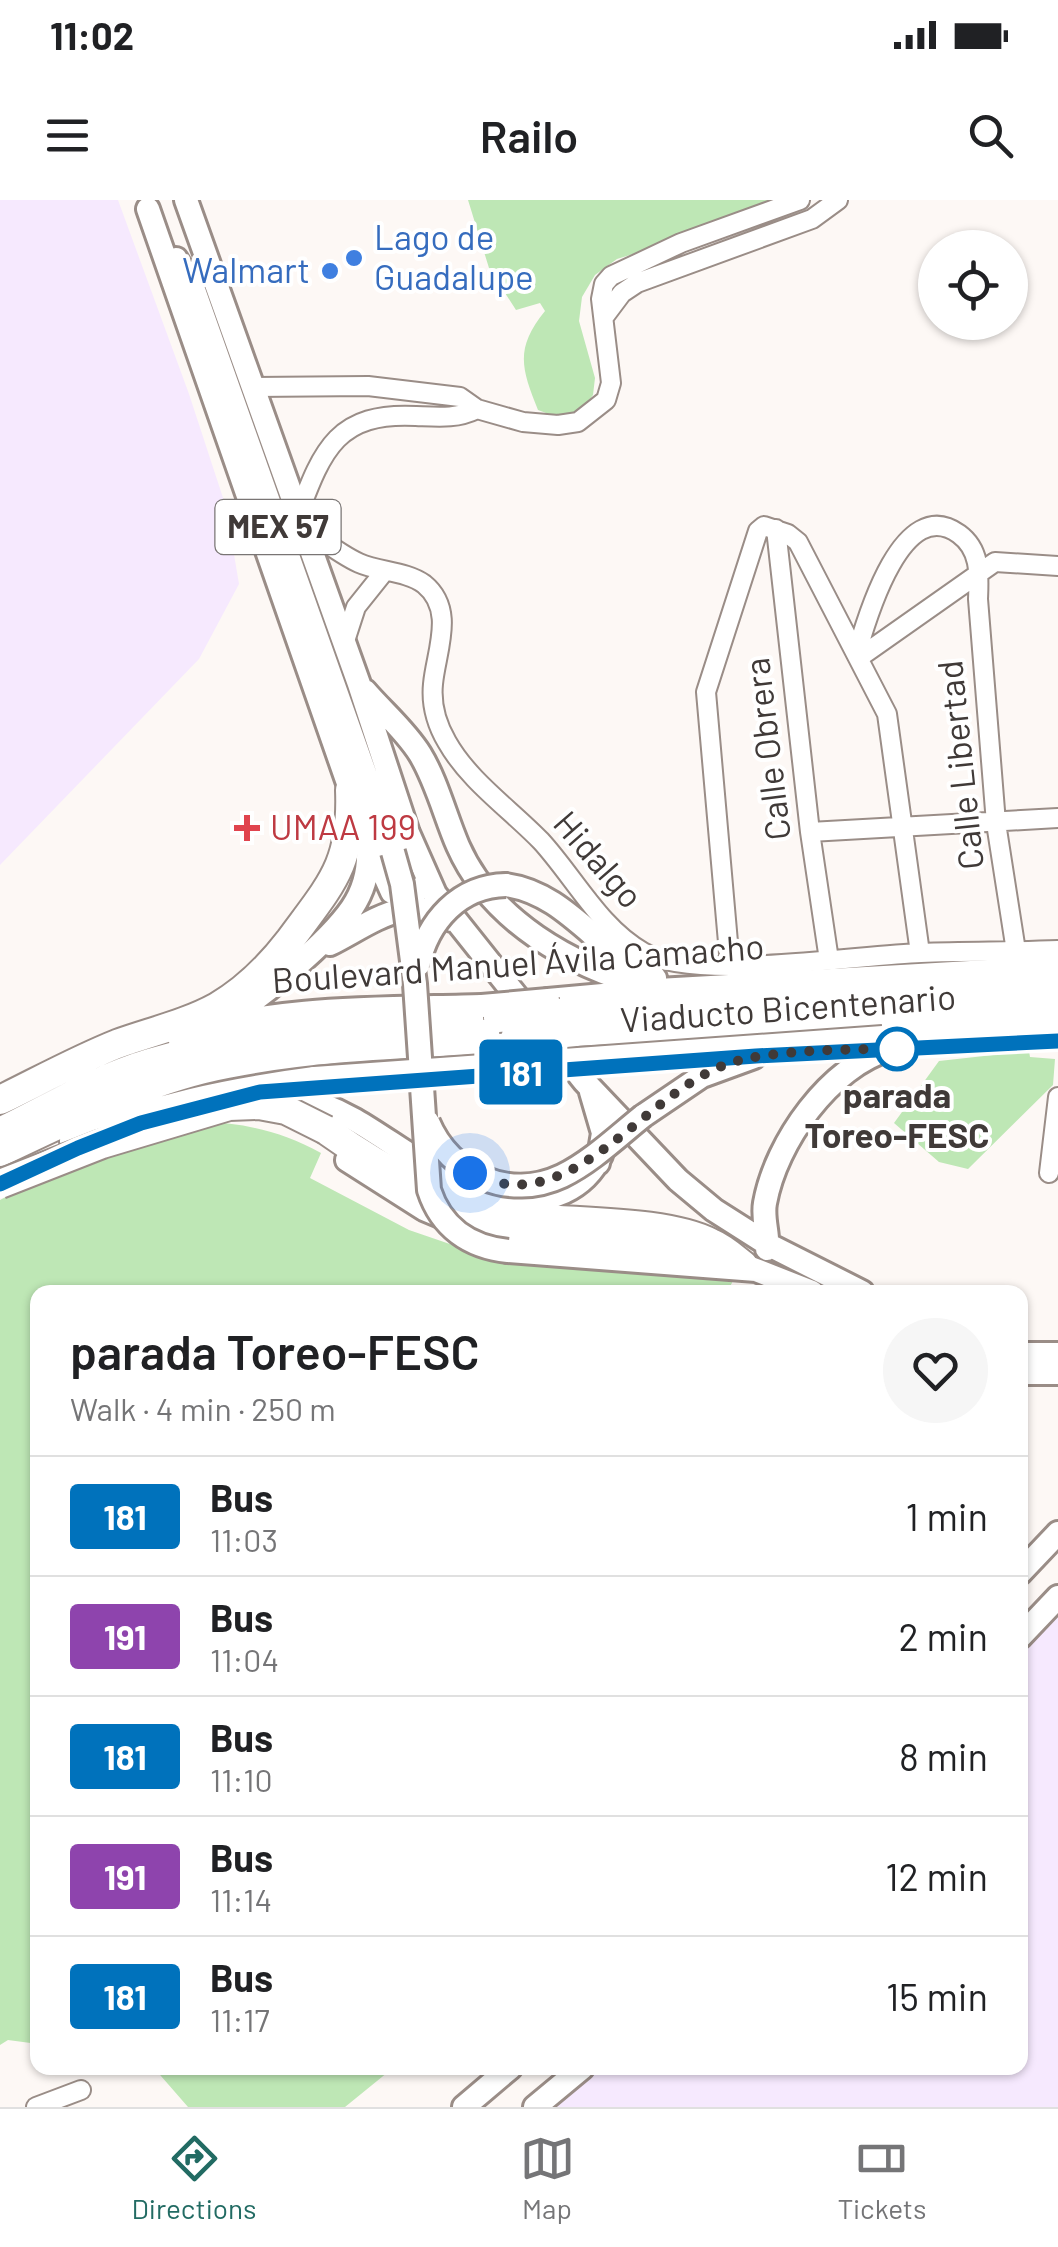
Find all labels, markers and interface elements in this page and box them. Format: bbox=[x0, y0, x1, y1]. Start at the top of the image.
text: 11:02 bbox=[50, 12, 134, 58]
icon: menu bbox=[40, 108, 95, 163]
text: Railo bbox=[480, 108, 578, 162]
icon: search bbox=[963, 108, 1018, 163]
place label: Lago de Guadalupe bbox=[374, 215, 534, 297]
map controls bbox=[918, 230, 1028, 340]
button: locate bbox=[918, 230, 1028, 340]
marker: Lago de Guadalupe bbox=[343, 247, 365, 269]
place label: Walmart bbox=[182, 248, 310, 290]
marker: Walmart bbox=[319, 260, 341, 282]
road number: MEX 57 bbox=[216, 500, 340, 554]
street label: Calle Obrera bbox=[734, 656, 798, 843]
street label: Calle Libertad bbox=[927, 659, 991, 872]
street label: Hidalgo bbox=[546, 802, 653, 916]
place label: UMAA 199 bbox=[270, 805, 416, 847]
marker: UMAA 199 bbox=[234, 815, 260, 841]
street label: Boulevard Manuel Ávila Camacho bbox=[270, 924, 765, 1000]
street label: Viaducto Bicentenario bbox=[618, 974, 957, 1040]
marker: parada Toreo-FESC bbox=[876, 1028, 918, 1070]
line badge: 181 bbox=[464, 1040, 578, 1104]
text: 181 bbox=[499, 1051, 543, 1093]
place label: parada Toreo-FESC bbox=[804, 1073, 990, 1155]
your location bbox=[445, 1148, 495, 1198]
button: heart bbox=[883, 1318, 988, 1423]
text: parada Toreo-FESC bbox=[70, 1322, 480, 1380]
text: Walk · 4 min · 250 m bbox=[70, 1389, 336, 1427]
text: Bus bbox=[210, 1474, 273, 1520]
text: 1 min bbox=[906, 1493, 988, 1539]
text: 181 bbox=[103, 1495, 147, 1537]
text: 11:03 bbox=[210, 1520, 278, 1558]
text: Bus bbox=[210, 1594, 273, 1640]
text: 2 min bbox=[898, 1613, 988, 1659]
text: 191 bbox=[104, 1615, 146, 1657]
text: 11:04 bbox=[210, 1640, 279, 1678]
text: Bus bbox=[210, 1714, 273, 1760]
text: 8 min bbox=[899, 1733, 988, 1779]
text: 181 bbox=[103, 1735, 147, 1777]
text: 11:10 bbox=[210, 1760, 273, 1798]
text: Bus bbox=[210, 1834, 273, 1880]
text: 12 min bbox=[885, 1853, 988, 1899]
text: 191 bbox=[104, 1855, 146, 1897]
text: 11:14 bbox=[210, 1880, 272, 1918]
text: Bus bbox=[210, 1954, 273, 2000]
text: 15 min bbox=[886, 1973, 988, 2019]
text: 181 bbox=[103, 1975, 147, 2017]
text: 11:17 bbox=[210, 2000, 270, 2038]
tab: Directions bbox=[131, 2131, 257, 2225]
tab: Map bbox=[520, 2131, 575, 2225]
tab: Tickets bbox=[837, 2131, 927, 2225]

